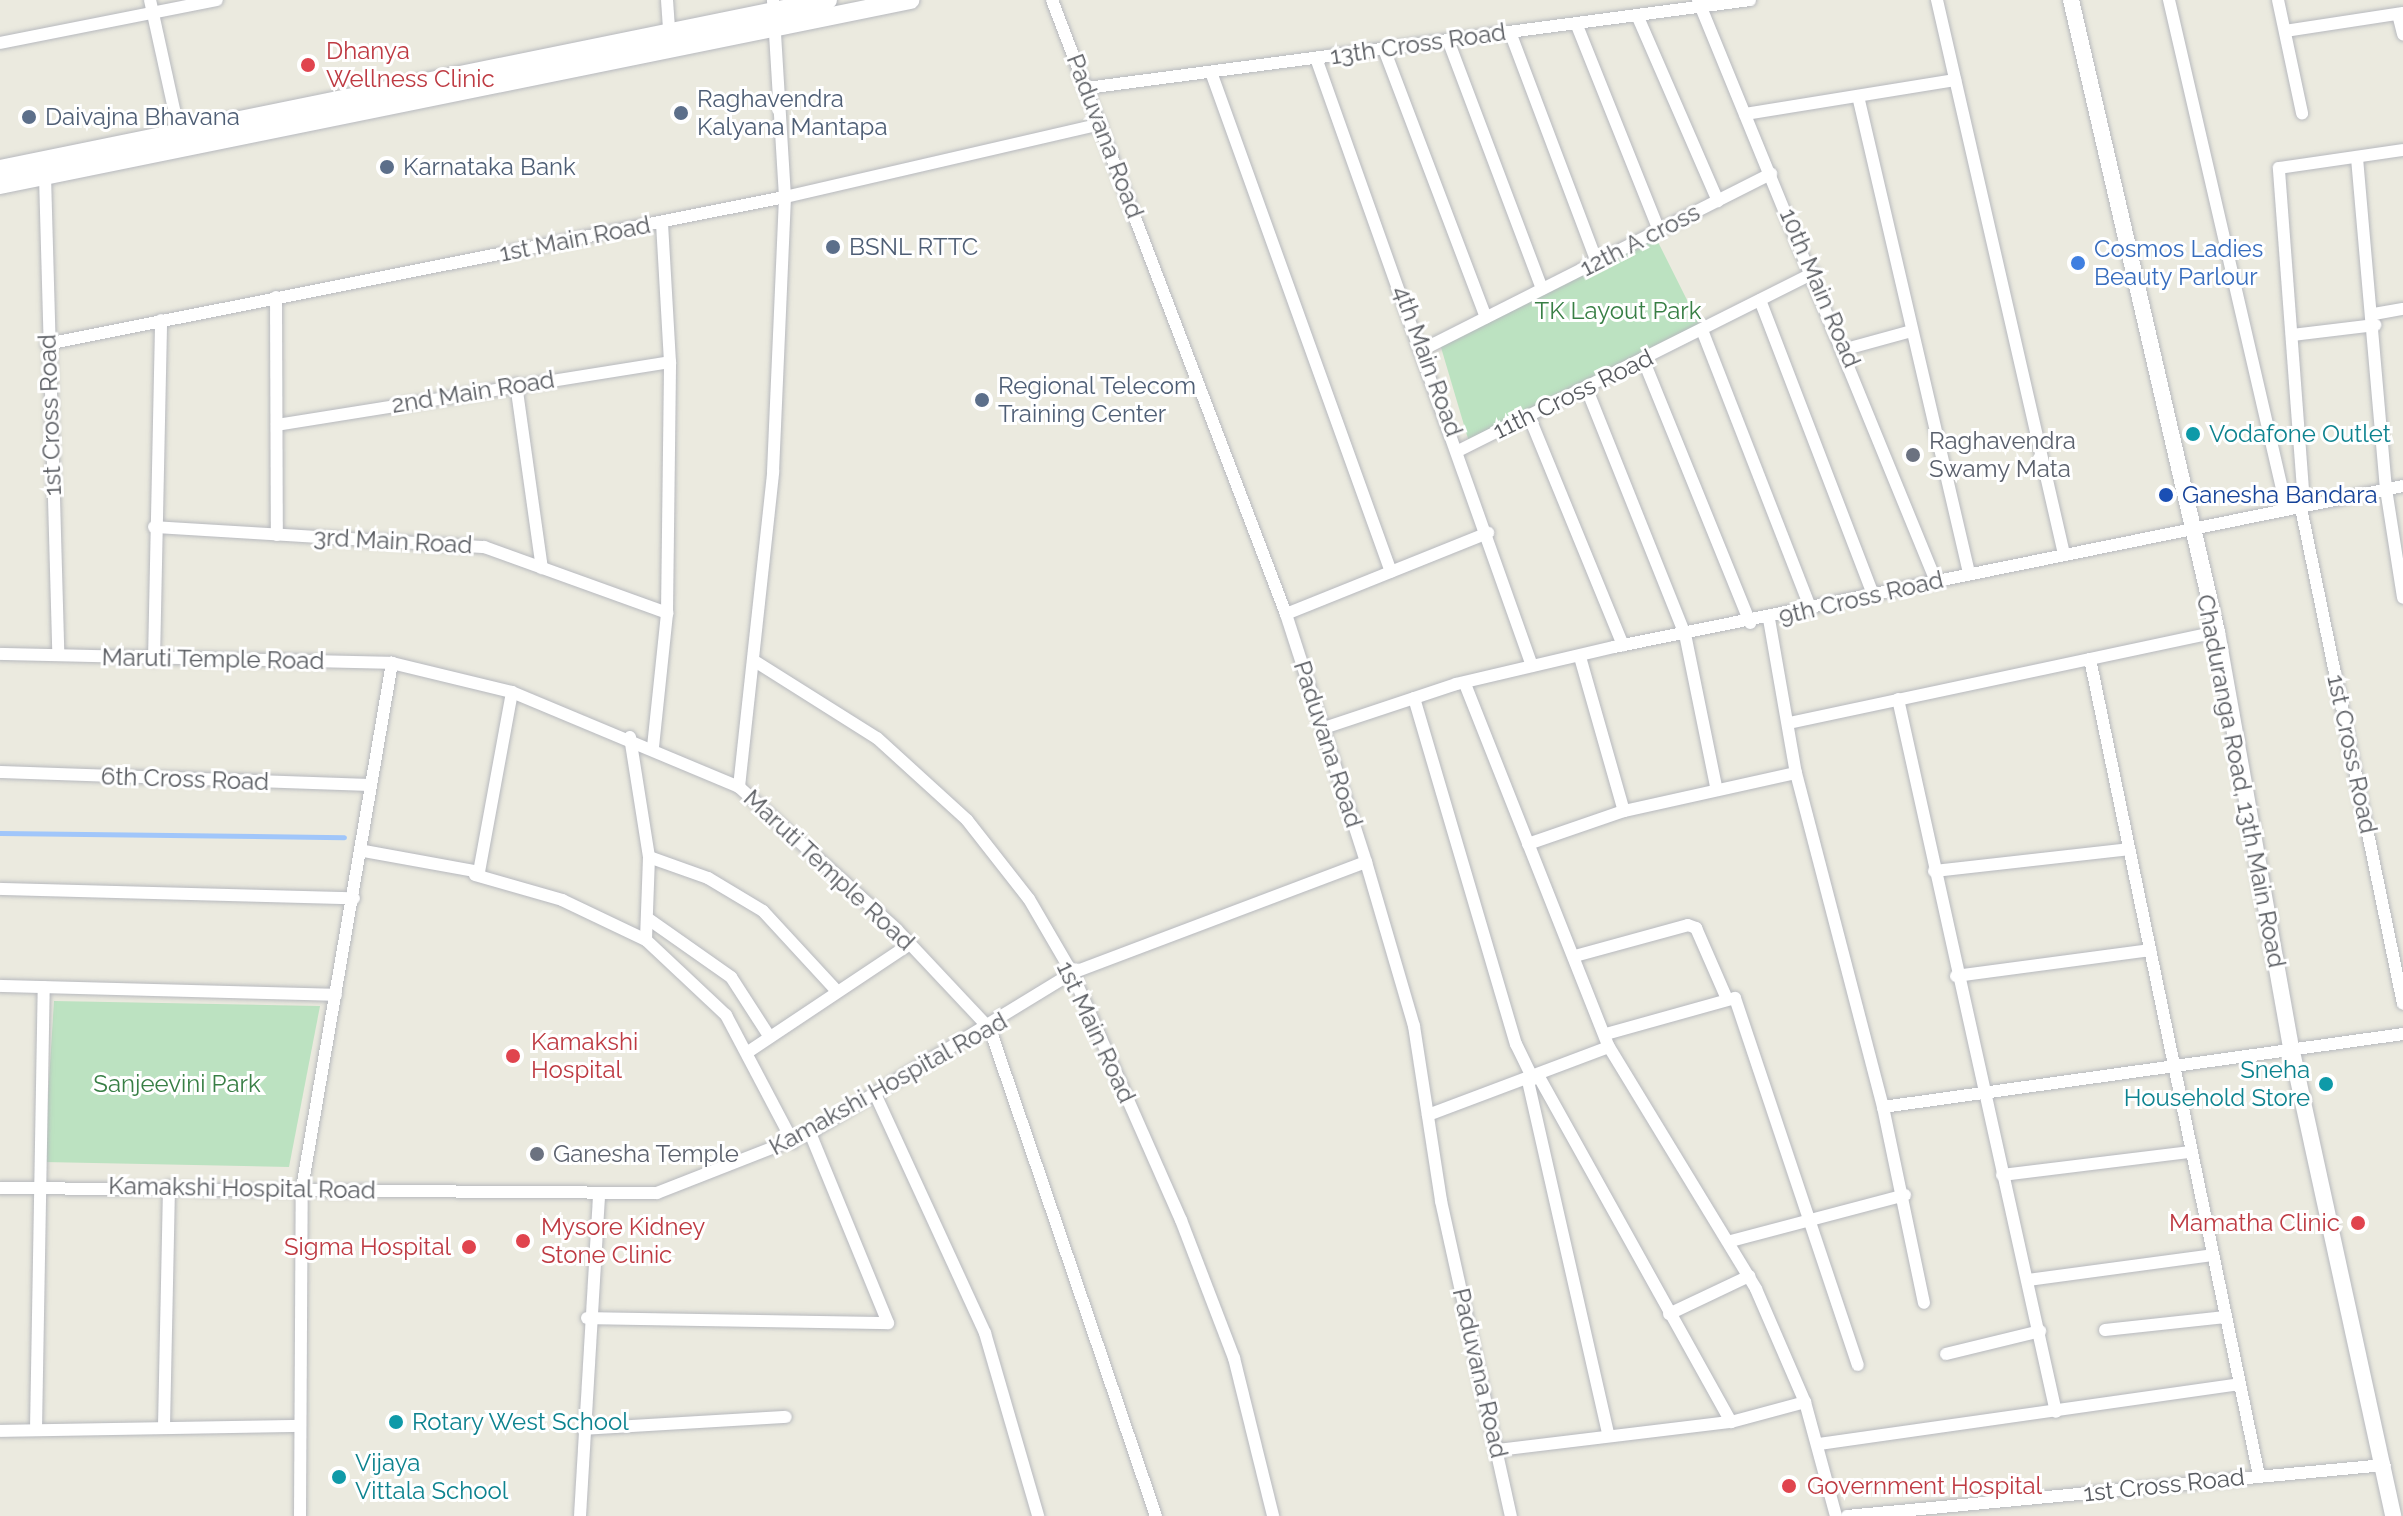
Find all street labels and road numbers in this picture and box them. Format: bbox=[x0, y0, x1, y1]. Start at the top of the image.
street label: 13th Cross Road bbox=[1328, 17, 1508, 71]
street label: Paduvana Road bbox=[1060, 50, 1150, 222]
street label: 12th A cross bbox=[1575, 197, 1705, 283]
street label: 10th Main Road bbox=[1774, 204, 1866, 372]
street label: 1st Main Road bbox=[497, 210, 653, 268]
street label: 4th Main Road bbox=[1387, 282, 1469, 440]
street label: 1st Cross Road bbox=[33, 334, 67, 496]
street label: 11th Cross Road bbox=[1488, 343, 1658, 445]
street label: 2nd Main Road bbox=[390, 365, 556, 419]
street label: 3rd Main Road bbox=[313, 522, 473, 560]
street label: 9th Cross Road bbox=[1776, 565, 1946, 631]
street label: Chaduranga Road, 13th Main Road bbox=[2191, 592, 2291, 970]
street label: Maruti Temple Road bbox=[101, 643, 325, 675]
street label: Paduvana Road bbox=[1288, 657, 1368, 831]
street label: 1st Cross Road bbox=[2321, 672, 2383, 836]
street label: 6th Cross Road bbox=[100, 762, 270, 796]
street label: Maruti Temple Road bbox=[738, 783, 920, 957]
street label: 1st Main Road bbox=[1051, 957, 1141, 1107]
street label: Kamakshi Hospital Road bbox=[764, 1006, 1012, 1162]
street label: Kamakshi Hospital Road bbox=[108, 1171, 376, 1205]
street label: Paduvana Road bbox=[1446, 1285, 1514, 1461]
street label: 1st Cross Road bbox=[2082, 1462, 2246, 1508]

